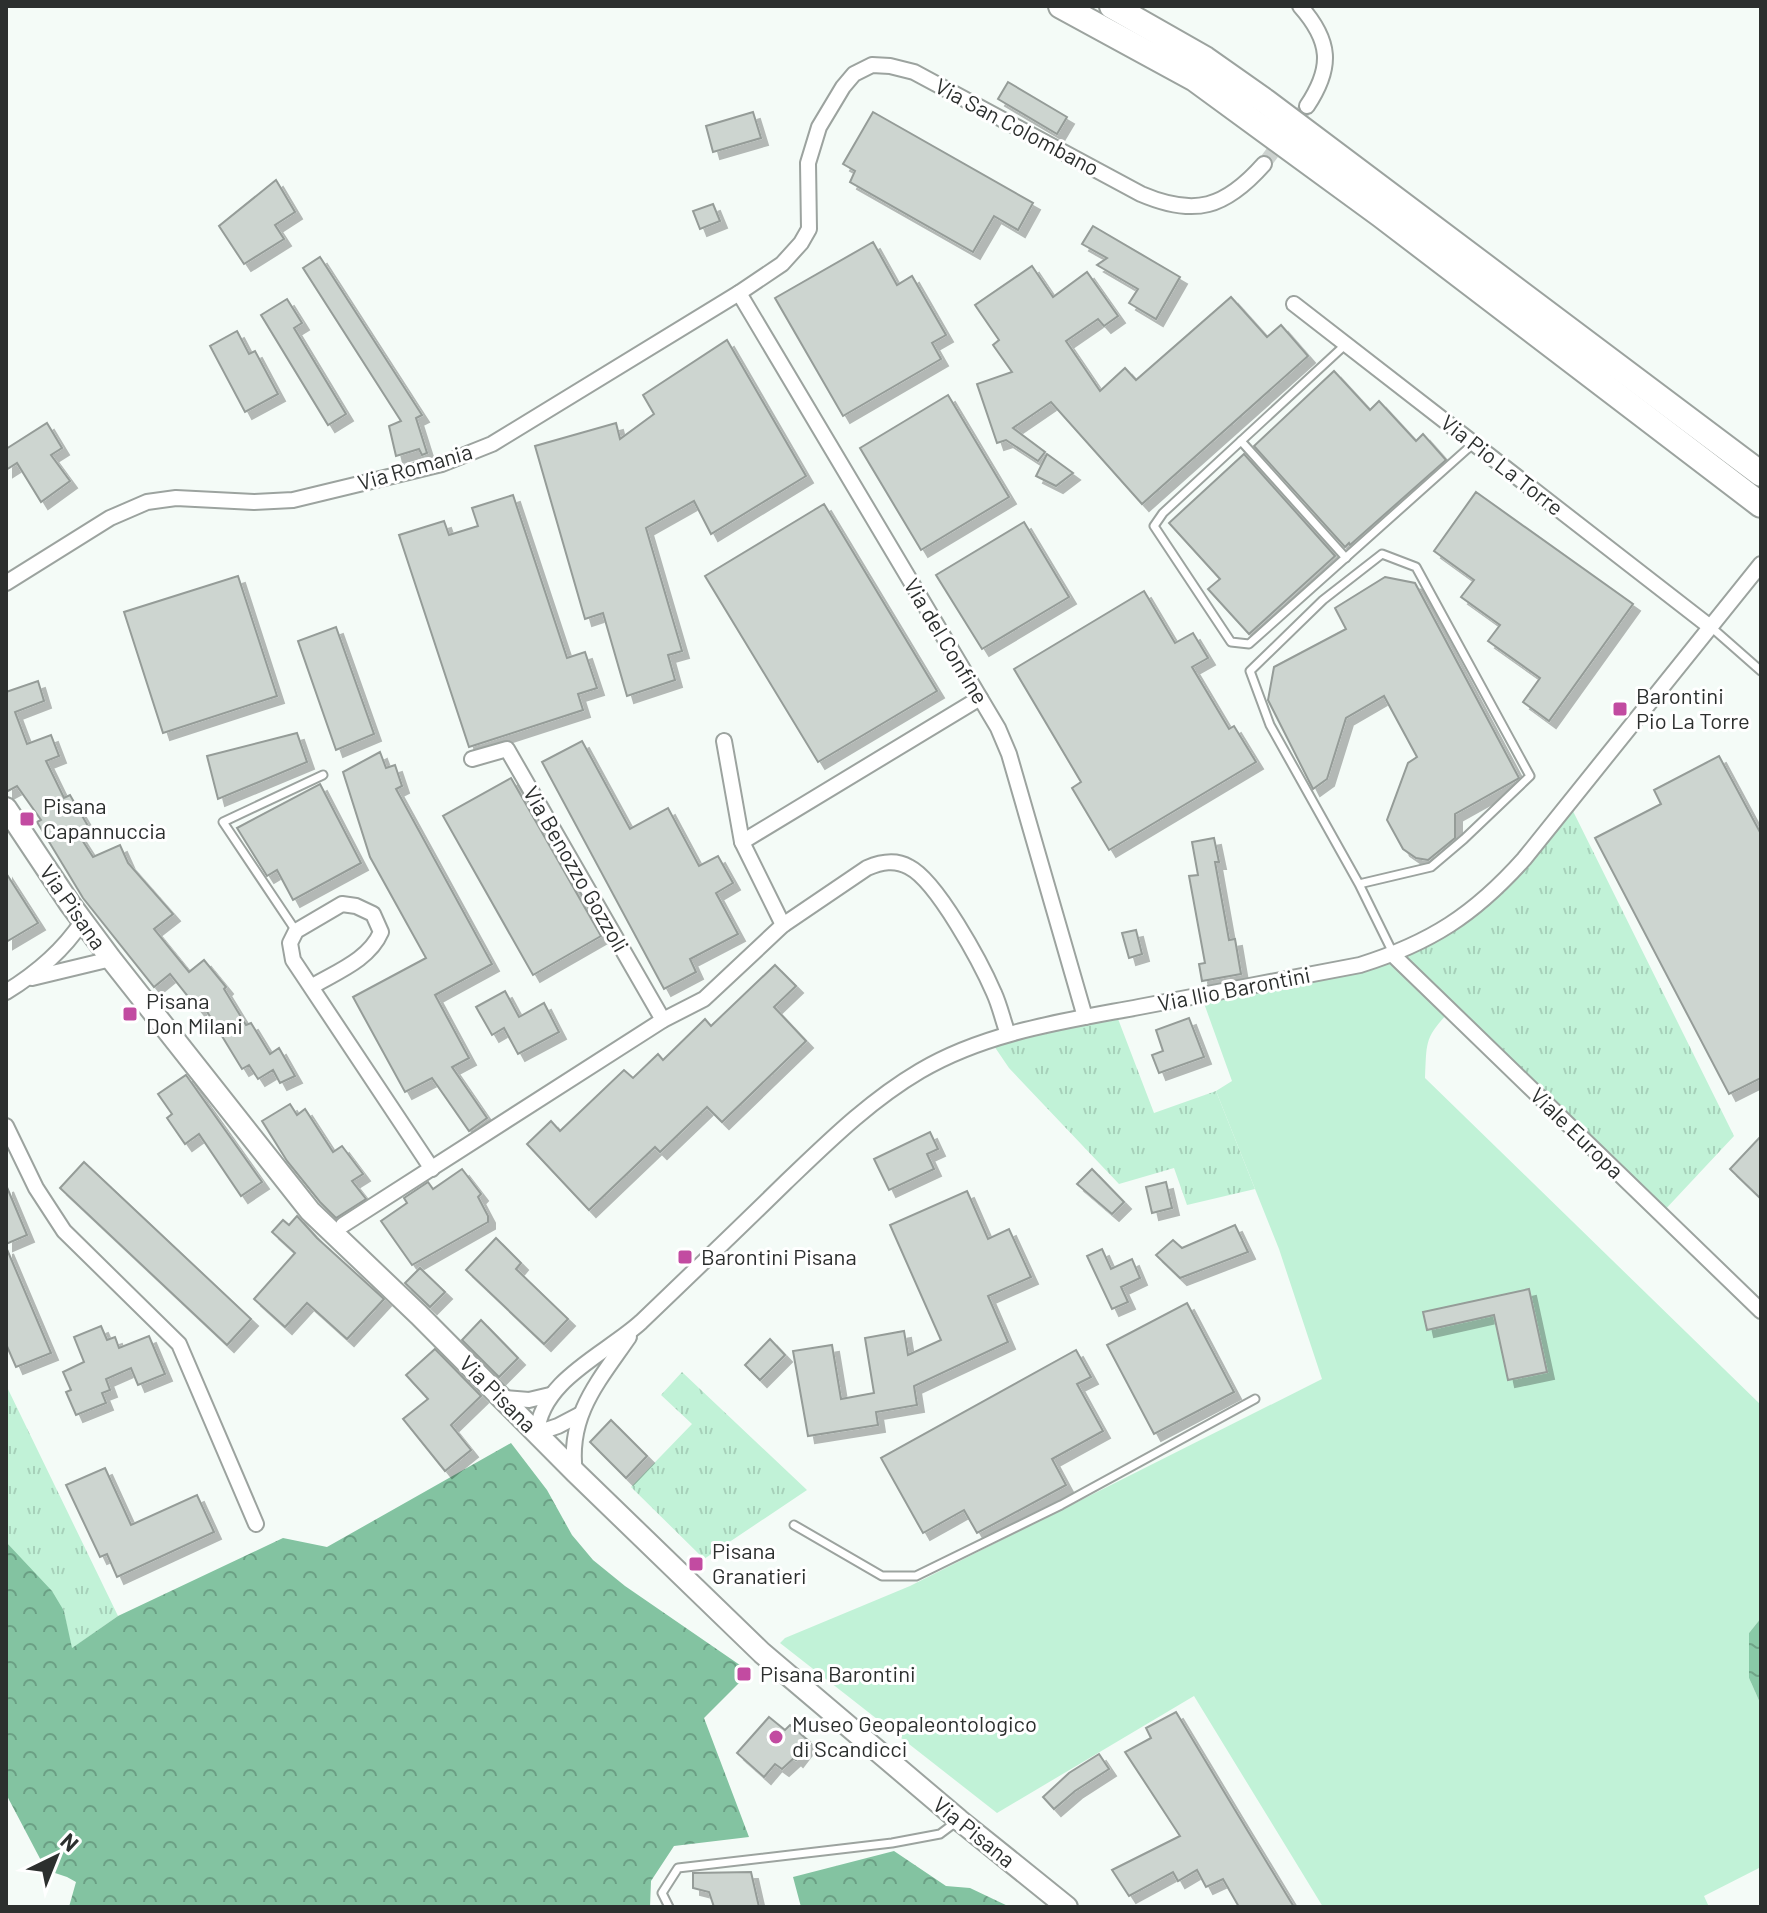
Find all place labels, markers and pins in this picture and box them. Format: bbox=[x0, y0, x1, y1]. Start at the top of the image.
place label: Barontini Pio La Torre bbox=[1636, 682, 1750, 733]
marker: Barontini Pio La Torre bbox=[1611, 700, 1629, 718]
place label: Pisana Capannuccia bbox=[43, 792, 166, 843]
marker: Pisana Capannuccia bbox=[18, 810, 36, 828]
place label: Pisana Don Milani bbox=[146, 987, 243, 1038]
marker: Pisana Don Milani bbox=[121, 1005, 139, 1023]
place label: Barontini Pisana bbox=[701, 1243, 857, 1269]
marker: Barontini Pisana bbox=[676, 1248, 694, 1266]
place label: Pisana Granatieri bbox=[712, 1537, 807, 1588]
marker: Pisana Granatieri bbox=[687, 1555, 705, 1573]
place label: Pisana Barontini bbox=[760, 1660, 916, 1686]
marker: Pisana Barontini bbox=[735, 1665, 753, 1683]
place label: Museo Geopaleontologico di Scandicci bbox=[792, 1710, 1037, 1761]
marker: Museo Geopaleontologico di Scandicci bbox=[767, 1728, 785, 1746]

